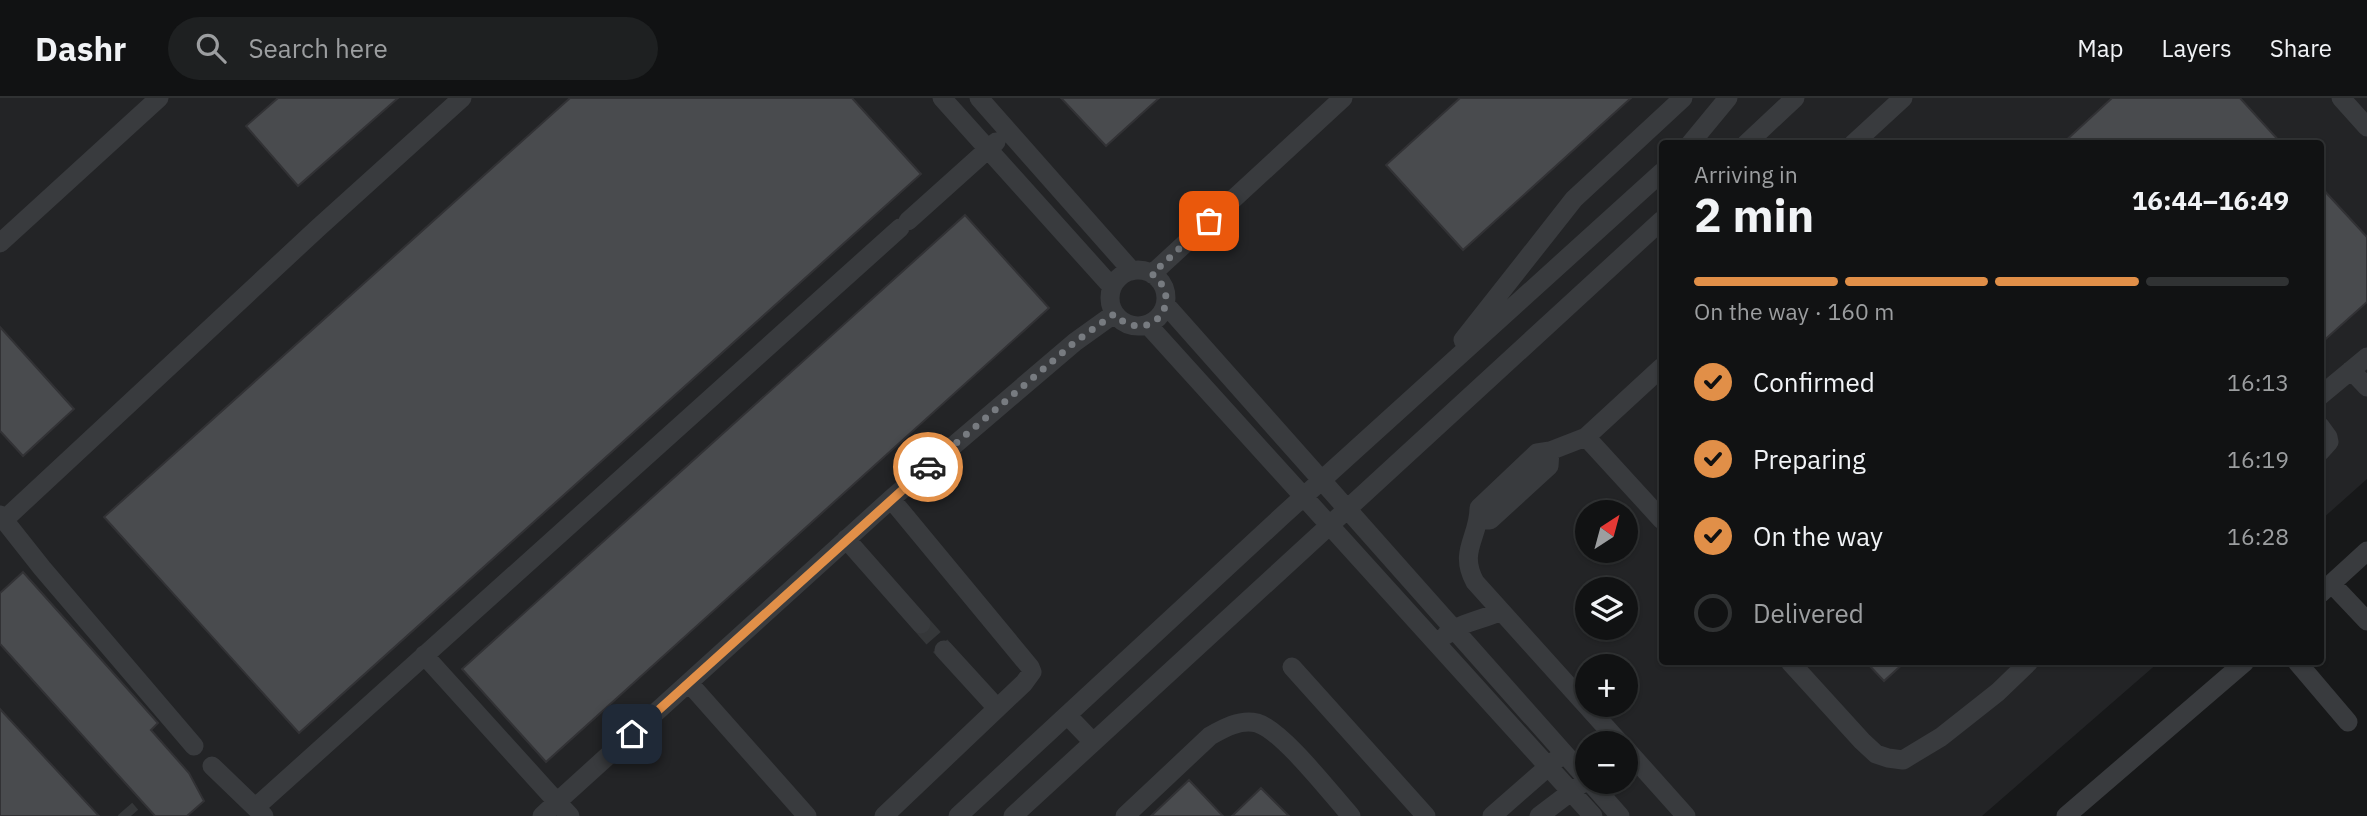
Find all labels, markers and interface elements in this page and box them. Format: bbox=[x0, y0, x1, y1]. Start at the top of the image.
search box bbox=[168, 17, 658, 80]
text: Dashr bbox=[35, 27, 126, 70]
icon: search bbox=[192, 29, 230, 67]
text: Search here bbox=[248, 31, 388, 65]
text: Map bbox=[2077, 32, 2124, 64]
text: Layers bbox=[2162, 32, 2232, 64]
text: Share bbox=[2270, 32, 2332, 64]
text: Arriving in bbox=[1694, 159, 1798, 189]
text: 16:44–16:49 bbox=[2132, 183, 2289, 217]
text: 2 min bbox=[1694, 185, 1814, 245]
pin bbox=[1179, 191, 1239, 251]
icon: bag bbox=[1190, 202, 1228, 240]
text: On the way · 160 m bbox=[1694, 296, 1894, 326]
icon: check bbox=[1694, 363, 1732, 401]
text: Confirmed bbox=[1753, 365, 1875, 399]
text: 16:13 bbox=[2227, 367, 2289, 397]
courier bbox=[893, 432, 963, 502]
icon: check bbox=[1694, 440, 1732, 478]
text: Preparing bbox=[1753, 442, 1866, 476]
text: 16:19 bbox=[2227, 444, 2289, 474]
icon: car bbox=[909, 448, 947, 486]
north arrow bbox=[1575, 500, 1638, 564]
map controls bbox=[1575, 500, 1638, 794]
icon: check bbox=[1694, 517, 1732, 555]
text: On the way bbox=[1753, 519, 1883, 553]
text: 16:28 bbox=[2227, 521, 2289, 551]
button: layers bbox=[1575, 577, 1638, 640]
text: Delivered bbox=[1753, 596, 1864, 630]
button: + bbox=[1575, 654, 1638, 717]
pin bbox=[602, 704, 662, 764]
icon: home bbox=[613, 715, 651, 753]
button: − bbox=[1575, 731, 1638, 794]

